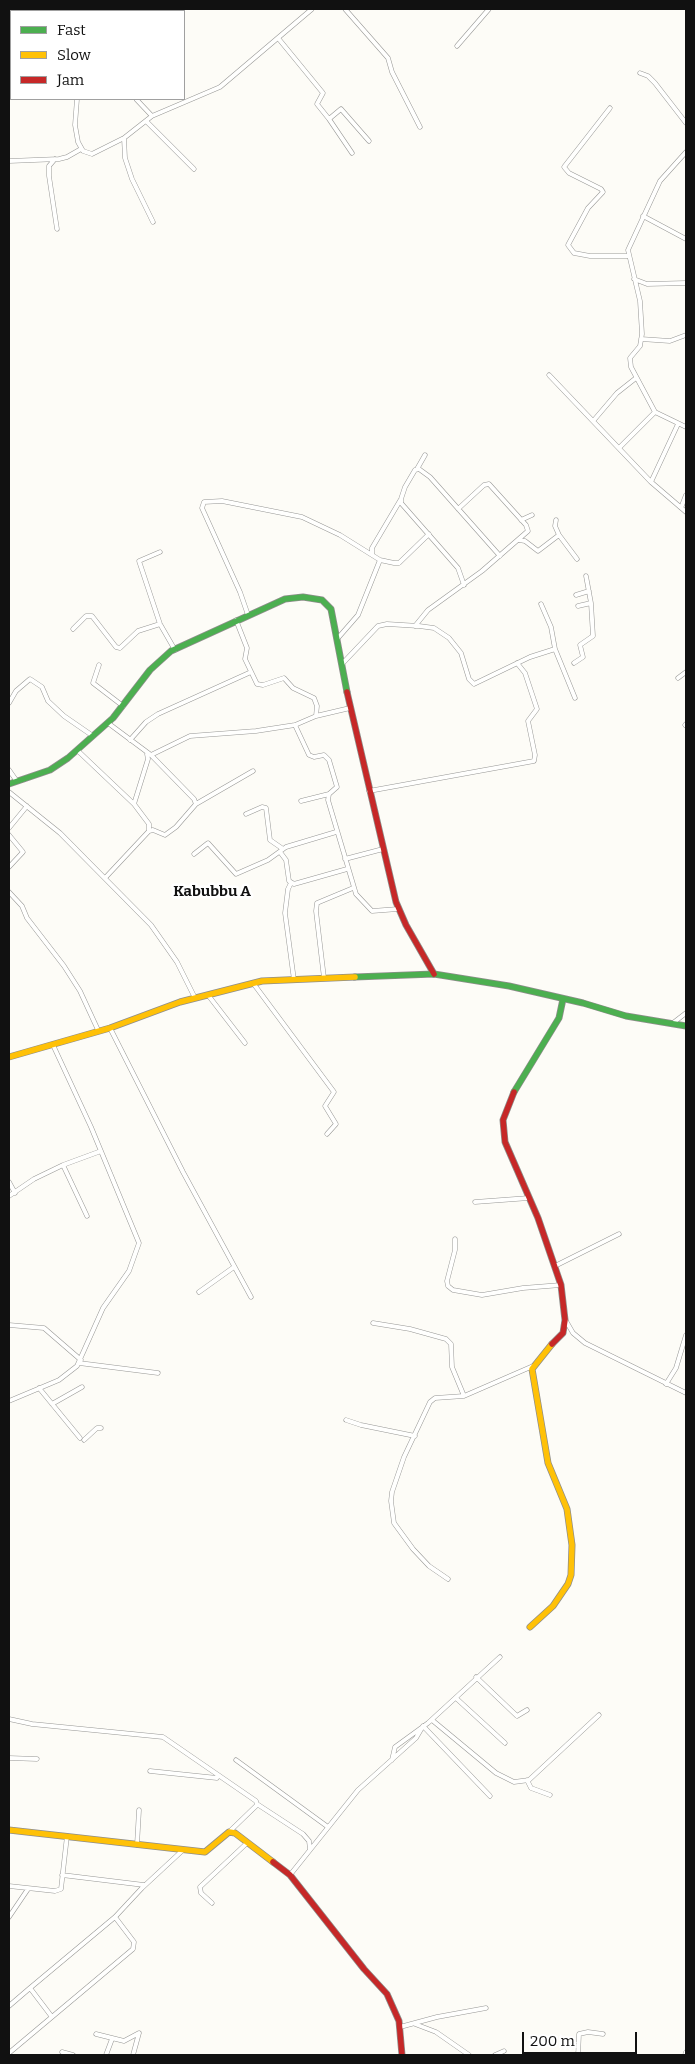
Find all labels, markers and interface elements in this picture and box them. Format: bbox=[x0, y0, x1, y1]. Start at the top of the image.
legend bbox=[10, 10, 185, 100]
text: Fast bbox=[57, 21, 86, 39]
text: Slow bbox=[57, 46, 91, 64]
text: Jam bbox=[57, 71, 84, 89]
district label: Kabubbu A bbox=[173, 883, 251, 901]
scale bar bbox=[525, 2022, 640, 2054]
text: 200 m bbox=[530, 2032, 575, 2050]

